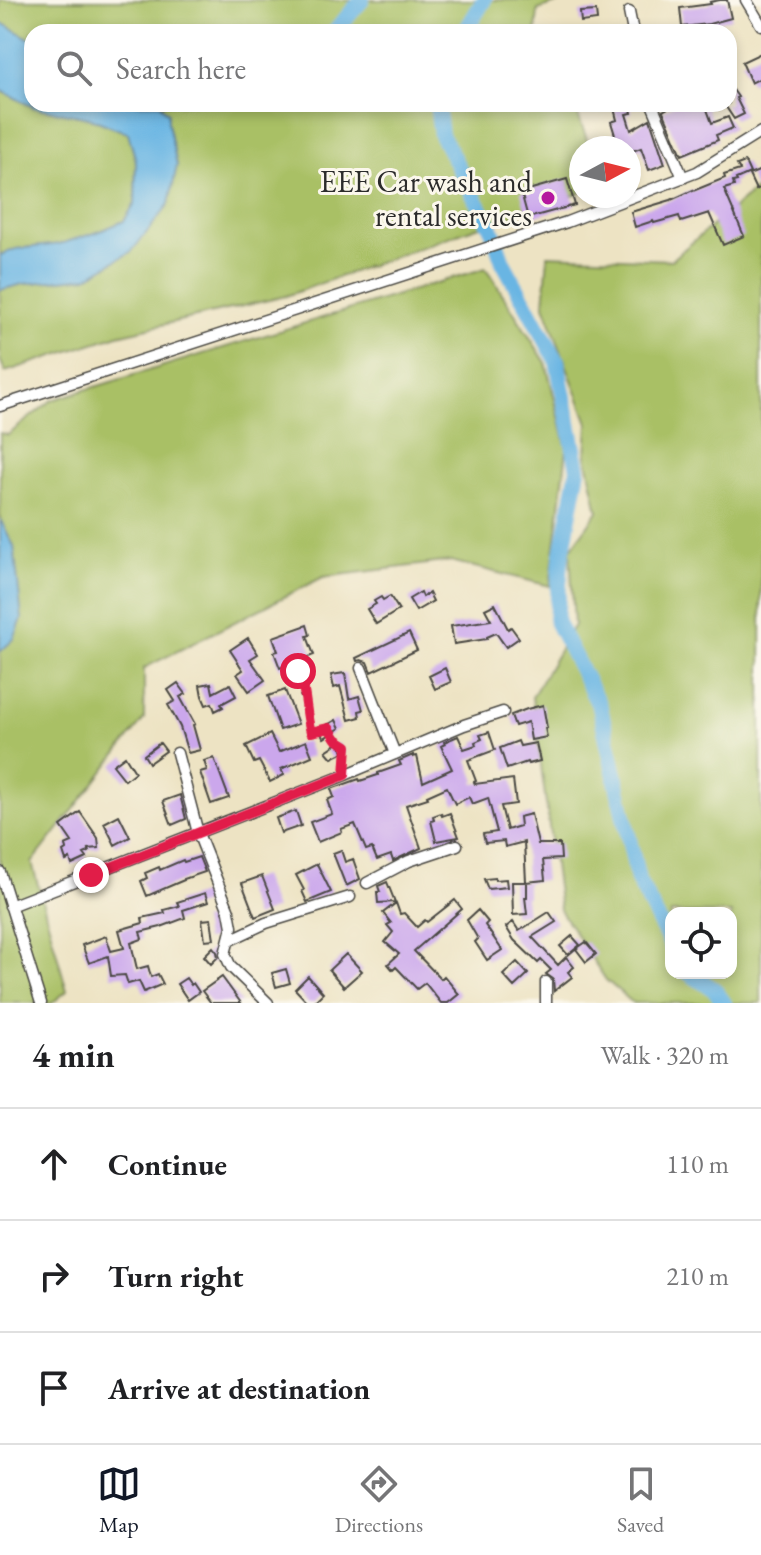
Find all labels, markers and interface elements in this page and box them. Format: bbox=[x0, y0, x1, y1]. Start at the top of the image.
search box bbox=[24, 24, 737, 112]
icon: search bbox=[52, 46, 96, 90]
text: Search here bbox=[116, 49, 246, 88]
north arrow bbox=[569, 136, 641, 208]
place label: EEE Car wash and rental services bbox=[320, 162, 533, 235]
marker: EEE Car wash and rental services bbox=[539, 189, 557, 207]
route start bbox=[280, 653, 316, 689]
route end bbox=[73, 857, 109, 893]
map controls bbox=[665, 907, 737, 979]
button: locate bbox=[665, 907, 737, 979]
text: 4 min bbox=[32, 1033, 115, 1077]
text: Walk · 320 m bbox=[601, 1038, 729, 1072]
icon: ahead bbox=[32, 1142, 76, 1186]
text: Continue bbox=[108, 1145, 227, 1184]
text: 110 m bbox=[666, 1147, 729, 1181]
icon: right bbox=[32, 1254, 76, 1298]
text: Turn right bbox=[108, 1257, 244, 1296]
text: 210 m bbox=[666, 1259, 729, 1293]
icon: arrive bbox=[32, 1366, 76, 1410]
text: Arrive at destination bbox=[108, 1369, 370, 1408]
tab: Map bbox=[97, 1462, 141, 1539]
tab: Directions bbox=[335, 1462, 423, 1539]
tab: Saved bbox=[617, 1462, 664, 1539]

